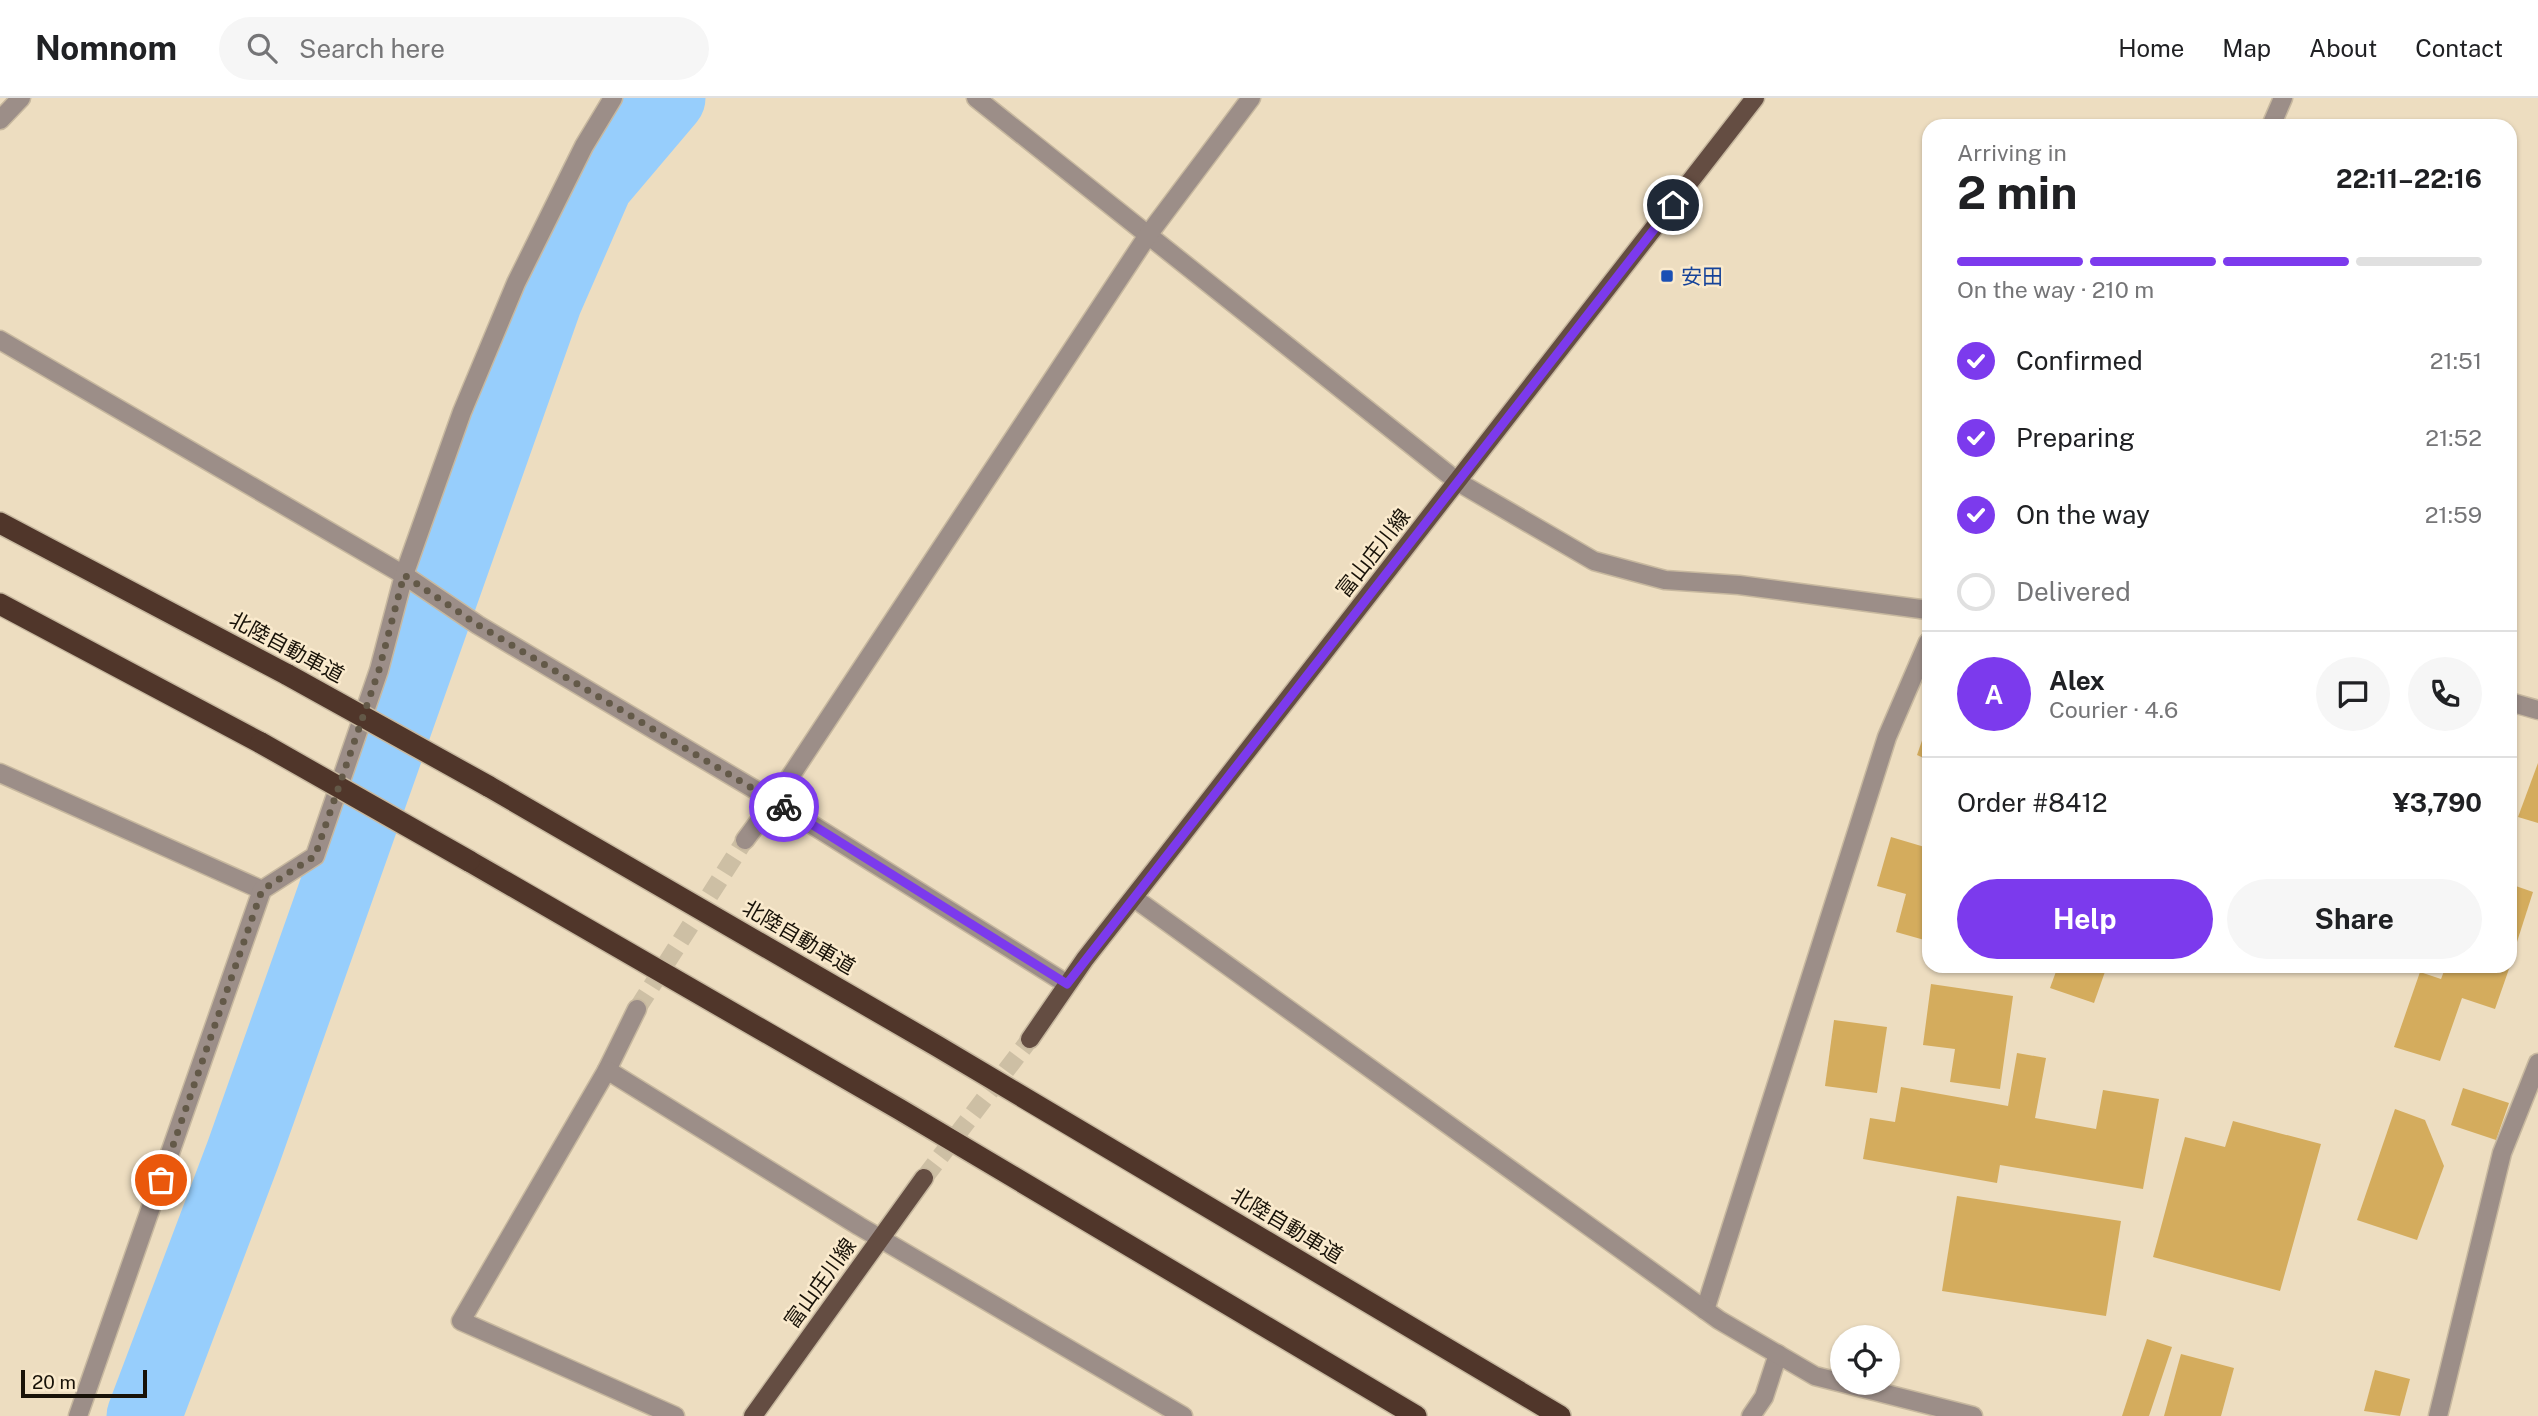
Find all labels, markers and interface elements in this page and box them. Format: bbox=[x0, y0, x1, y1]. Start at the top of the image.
search box bbox=[219, 17, 709, 80]
text: Nomnom bbox=[35, 29, 177, 67]
icon: search bbox=[243, 29, 281, 67]
text: Search here bbox=[299, 33, 445, 64]
text: Home bbox=[2118, 34, 2184, 62]
text: Map bbox=[2222, 34, 2271, 62]
text: About bbox=[2309, 34, 2377, 62]
text: Contact bbox=[2415, 34, 2503, 62]
text: Arriving in bbox=[1957, 139, 2067, 166]
text: 22:11–22:16 bbox=[2336, 163, 2482, 194]
text: 2 min bbox=[1957, 165, 2077, 219]
pin bbox=[1643, 175, 1703, 235]
icon: home bbox=[1654, 186, 1692, 224]
place label: 安田 bbox=[1681, 264, 1723, 289]
marker: 安田 bbox=[1659, 268, 1675, 284]
text: On the way · 210 m bbox=[1957, 276, 2154, 303]
icon: check bbox=[1957, 342, 1995, 380]
text: Confirmed bbox=[2016, 345, 2143, 376]
text: 21:51 bbox=[2430, 347, 2482, 374]
icon: check bbox=[1957, 419, 1995, 457]
text: Preparing bbox=[2016, 422, 2135, 453]
text: 21:52 bbox=[2425, 424, 2482, 451]
icon: check bbox=[1957, 496, 1995, 534]
text: On the way bbox=[2016, 499, 2150, 530]
text: 21:59 bbox=[2425, 501, 2482, 528]
street label: 富山庄川線 bbox=[1331, 504, 1415, 602]
text: Delivered bbox=[2016, 576, 2131, 607]
street label: 北陸自動車道 bbox=[226, 606, 348, 688]
button: chat bbox=[2316, 657, 2390, 731]
button: phone bbox=[2408, 657, 2482, 731]
text: Alex bbox=[2049, 665, 2105, 696]
text: A bbox=[1985, 679, 2003, 710]
text: Courier · 4.6 bbox=[2049, 696, 2178, 723]
courier bbox=[749, 772, 819, 842]
text: Order #8412 bbox=[1957, 787, 2107, 818]
text: ¥3,790 bbox=[2393, 787, 2482, 818]
icon: bike bbox=[765, 788, 803, 826]
button: Help bbox=[1957, 879, 2213, 959]
button: Share bbox=[2227, 879, 2482, 959]
street label: 北陸自動車道 bbox=[738, 895, 860, 979]
pin bbox=[131, 1150, 191, 1210]
icon: bag bbox=[142, 1161, 180, 1199]
street label: 北陸自動車道 bbox=[1227, 1182, 1347, 1268]
street label: 富山庄川線 bbox=[779, 1233, 861, 1333]
map controls bbox=[1830, 1325, 1900, 1395]
button: locate bbox=[1830, 1325, 1900, 1395]
scale bar bbox=[21, 1367, 147, 1399]
text: 20 m bbox=[32, 1371, 76, 1393]

